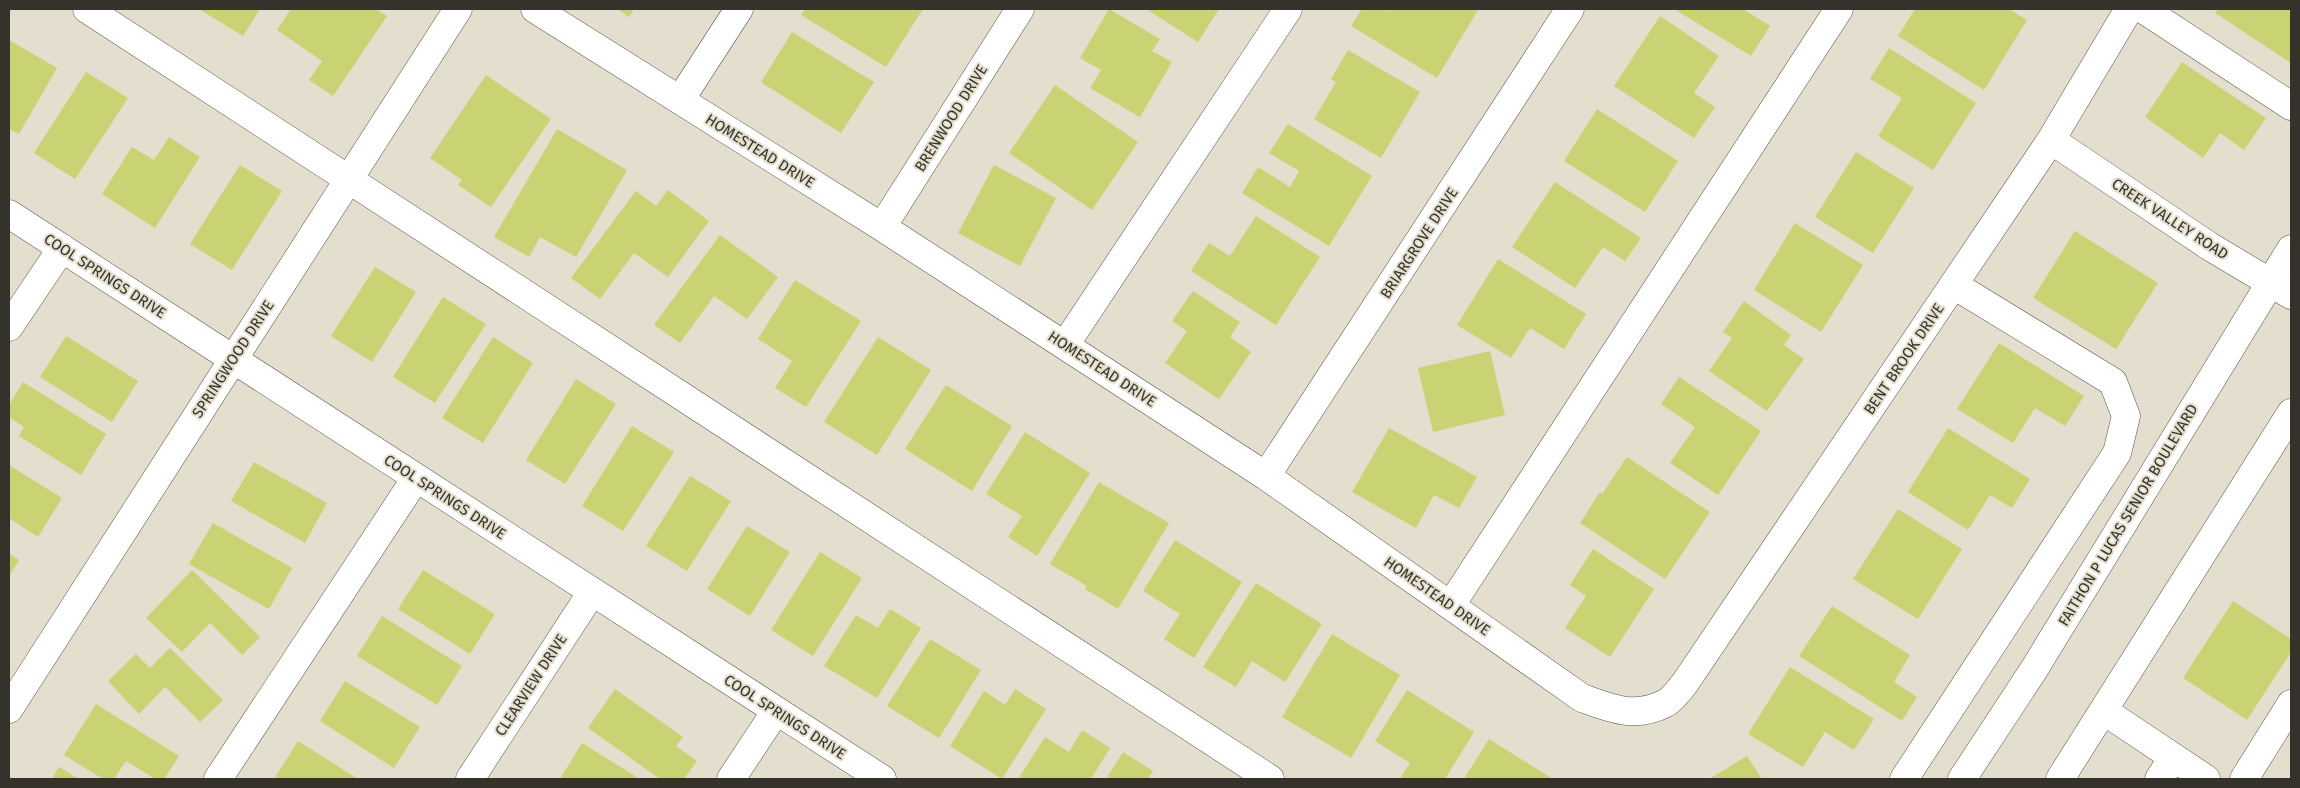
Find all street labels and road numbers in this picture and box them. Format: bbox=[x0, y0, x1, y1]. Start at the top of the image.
street label: BRENWOOD DRIVE bbox=[911, 61, 991, 175]
street label: HOMESTEAD DRIVE bbox=[702, 110, 818, 192]
street label: CREEK VALLEY ROAD bbox=[2108, 175, 2232, 263]
street label: BRIARGROVE DRIVE bbox=[1376, 184, 1462, 302]
street label: COOL SPRINGS DRIVE bbox=[41, 230, 169, 322]
street label: SPRINGWOOD DRIVE bbox=[188, 297, 278, 421]
street label: BENT BROOK DRIVE bbox=[1860, 300, 1948, 418]
street label: HOMESTEAD DRIVE bbox=[1045, 327, 1159, 411]
street label: FAITHON P LUCAS SENIOR BOULEVARD bbox=[2054, 401, 2202, 629]
street label: COOL SPRINGS DRIVE bbox=[381, 451, 509, 543]
street label: HOMESTEAD DRIVE bbox=[1380, 553, 1494, 639]
street label: CLEARVIEW DRIVE bbox=[491, 631, 571, 739]
street label: COOL SPRINGS DRIVE bbox=[721, 671, 849, 763]

